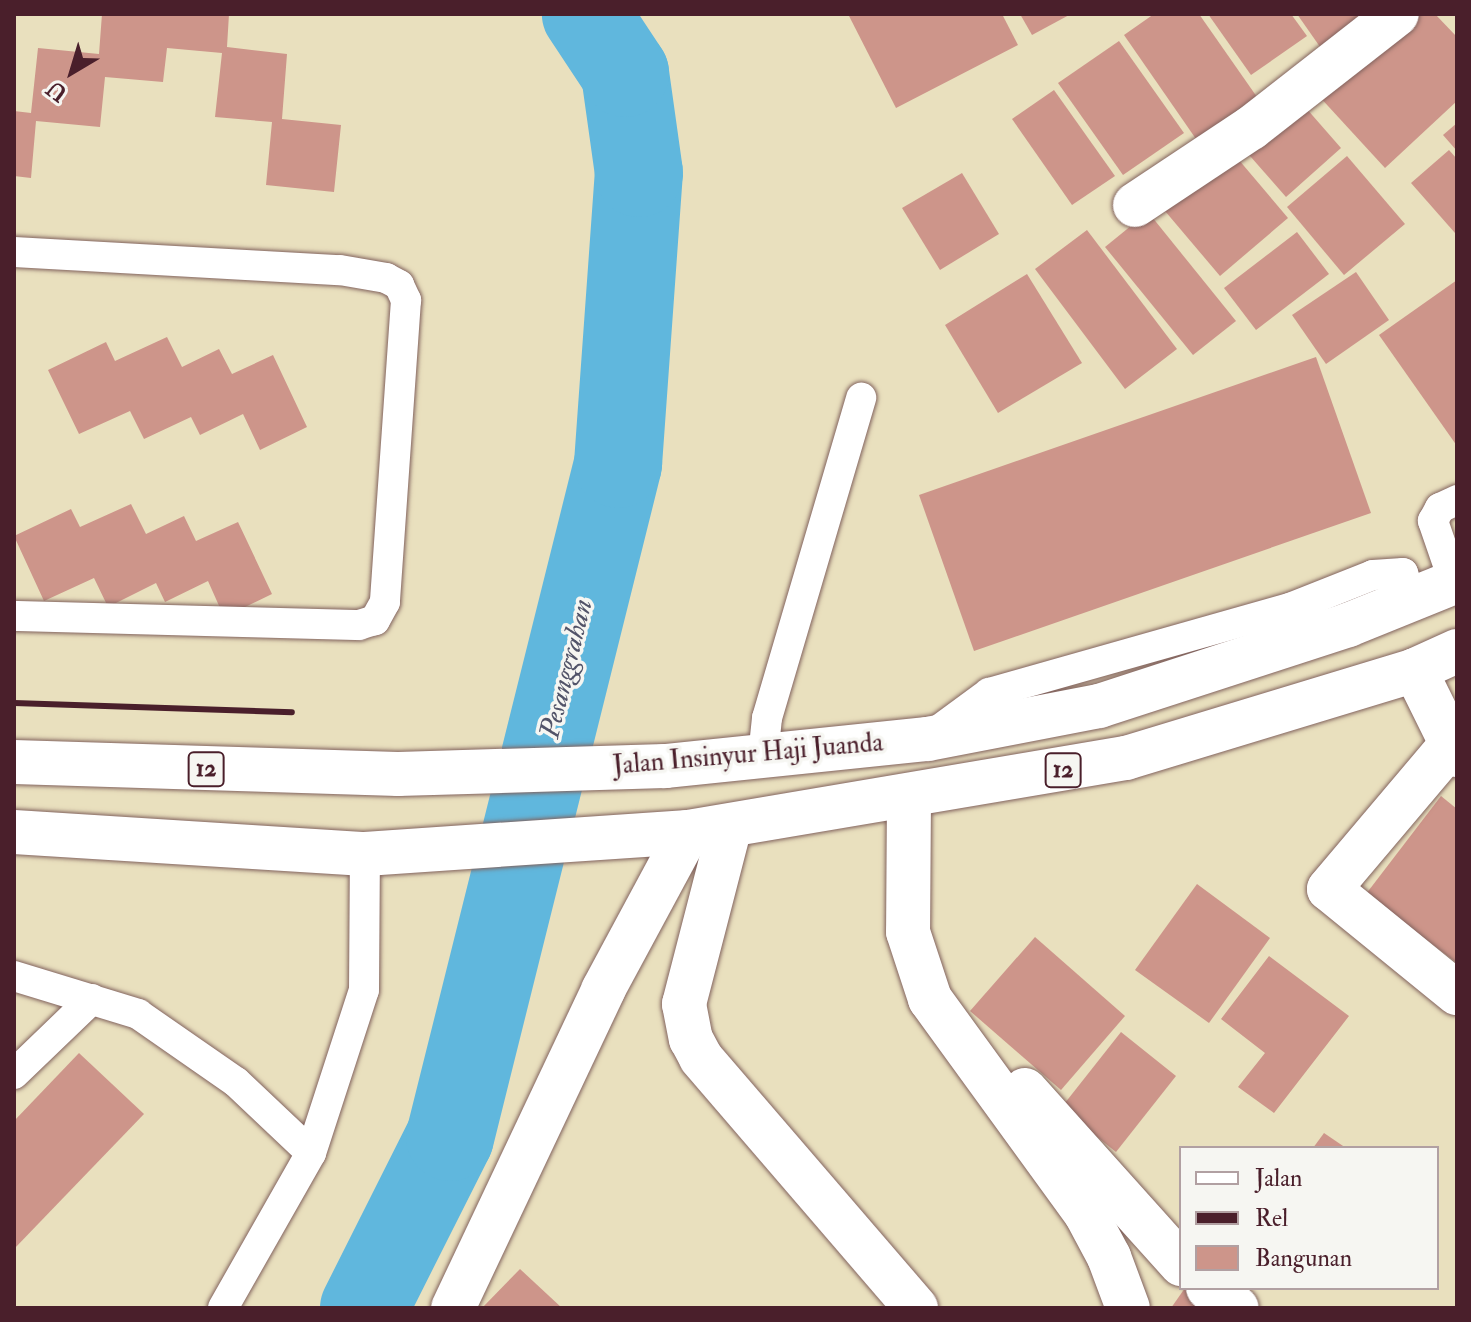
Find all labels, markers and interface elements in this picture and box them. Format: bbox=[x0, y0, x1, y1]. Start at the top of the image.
north arrow bbox=[32, 32, 112, 112]
text: U bbox=[41, 74, 73, 108]
water label: Pesanggrahan bbox=[533, 596, 601, 742]
street label: Jalan Insinyur Haji Juanda bbox=[612, 728, 884, 782]
road number: 12 bbox=[186, 749, 226, 789]
road number: 12 bbox=[1043, 750, 1083, 790]
legend bbox=[1179, 1146, 1439, 1290]
text: Jalan bbox=[1255, 1163, 1302, 1194]
text: Rel bbox=[1255, 1203, 1288, 1234]
text: Bangunan bbox=[1255, 1243, 1352, 1274]

